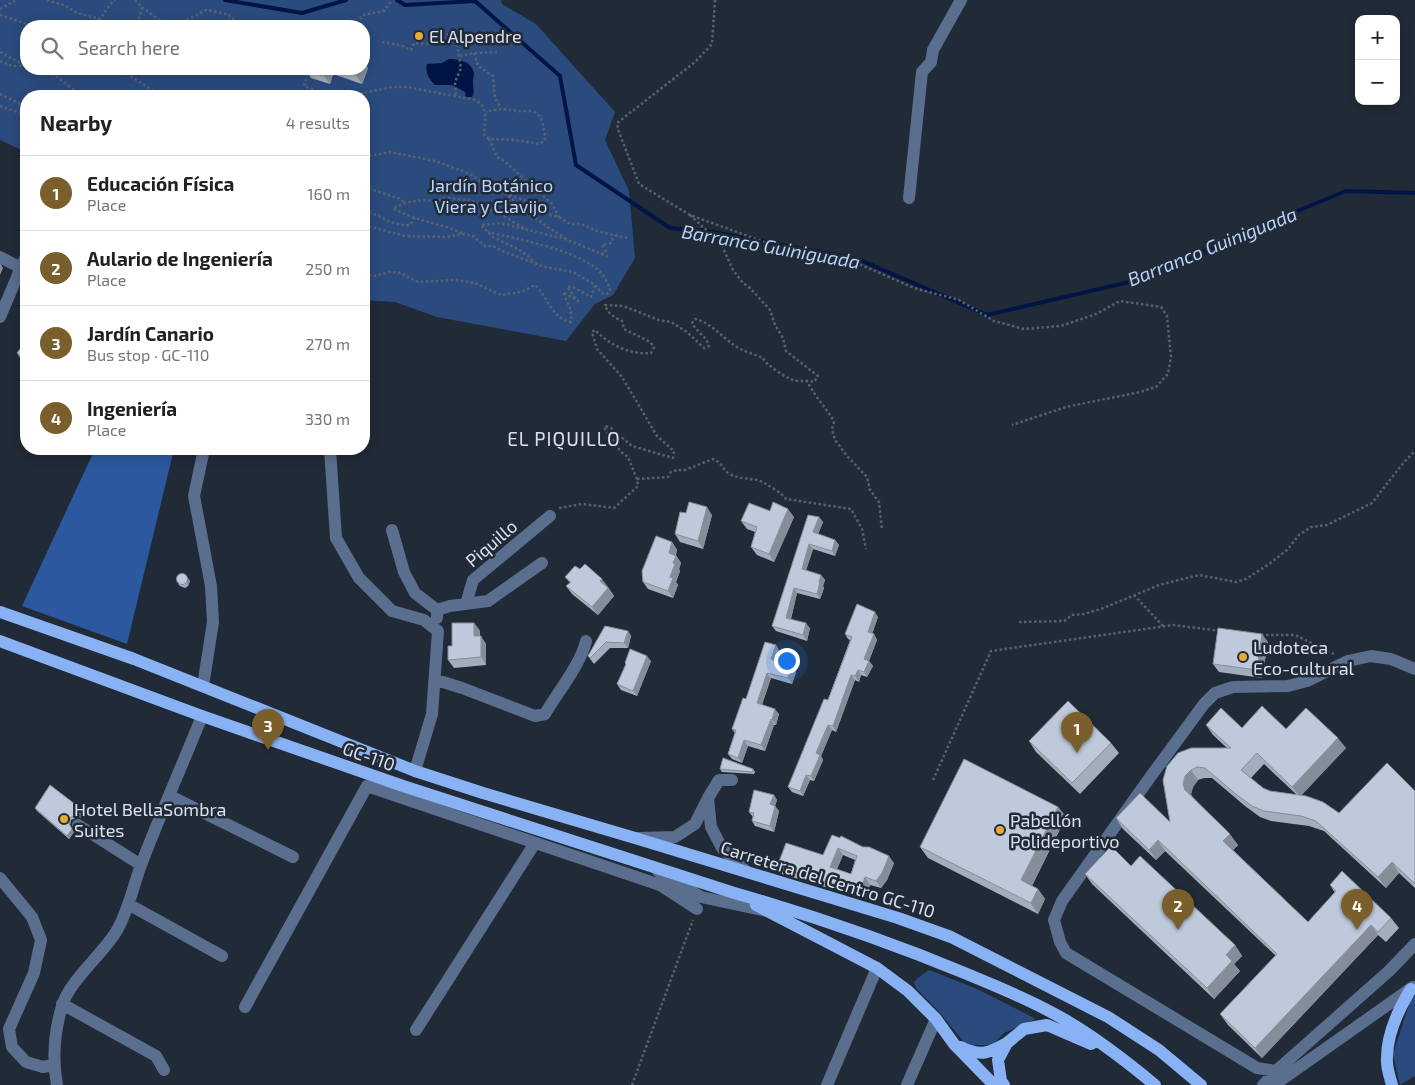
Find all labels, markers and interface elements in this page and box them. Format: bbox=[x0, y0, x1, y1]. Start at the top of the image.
map controls bbox=[1355, 15, 1400, 105]
button: + bbox=[1355, 15, 1400, 60]
search box bbox=[20, 20, 370, 75]
place label: El Alpendre bbox=[429, 25, 522, 47]
marker: El Alpendre bbox=[413, 30, 425, 42]
icon: search bbox=[38, 34, 66, 62]
text: Search here bbox=[78, 36, 180, 59]
button: − bbox=[1355, 60, 1400, 105]
text: Nearby bbox=[40, 110, 112, 135]
text: 4 results bbox=[286, 113, 350, 132]
text: Educación Física bbox=[87, 172, 234, 195]
park label: Jardín Botánico Viera y Clavijo bbox=[429, 174, 553, 217]
text: 1 bbox=[53, 184, 59, 203]
text: 160 m bbox=[307, 184, 350, 203]
text: Place bbox=[87, 195, 126, 214]
water label: Barranco Guiniguada bbox=[1124, 201, 1300, 291]
water label: Barranco Guiniguada bbox=[680, 219, 862, 273]
text: Aulario de Ingeniería bbox=[87, 247, 273, 270]
text: 2 bbox=[51, 259, 61, 278]
text: 250 m bbox=[305, 259, 350, 278]
text: Place bbox=[87, 270, 126, 289]
text: Jardín Canario bbox=[87, 322, 214, 345]
text: 3 bbox=[51, 334, 61, 353]
text: 270 m bbox=[306, 334, 350, 353]
text: Bus stop · GC-110 bbox=[87, 345, 209, 364]
text: Ingeniería bbox=[87, 397, 177, 420]
text: 4 bbox=[51, 409, 61, 428]
text: 330 m bbox=[305, 409, 350, 428]
text: Place bbox=[87, 420, 126, 439]
district label: EL PIQUILLO bbox=[507, 427, 621, 450]
street label: Piquillo bbox=[461, 515, 521, 571]
place label: Ludoteca Eco-cultural bbox=[1253, 636, 1355, 679]
your location bbox=[774, 648, 800, 674]
marker: Ludoteca Eco-cultural bbox=[1237, 651, 1249, 663]
pin: 3 bbox=[252, 709, 284, 750]
pin: 1 bbox=[1061, 712, 1093, 753]
street label: GC-110 bbox=[340, 737, 398, 775]
place label: Hotel BellaSombra Suites bbox=[74, 798, 227, 841]
place label: Pabellón Polideportivo bbox=[1010, 809, 1119, 852]
marker: Hotel BellaSombra Suites bbox=[58, 813, 70, 825]
marker: Pabellón Polideportivo bbox=[994, 824, 1006, 836]
street label: Carretera del Centro GC-110 bbox=[718, 836, 938, 922]
pin: 2 bbox=[1162, 889, 1194, 930]
pin: 4 bbox=[1341, 889, 1373, 930]

